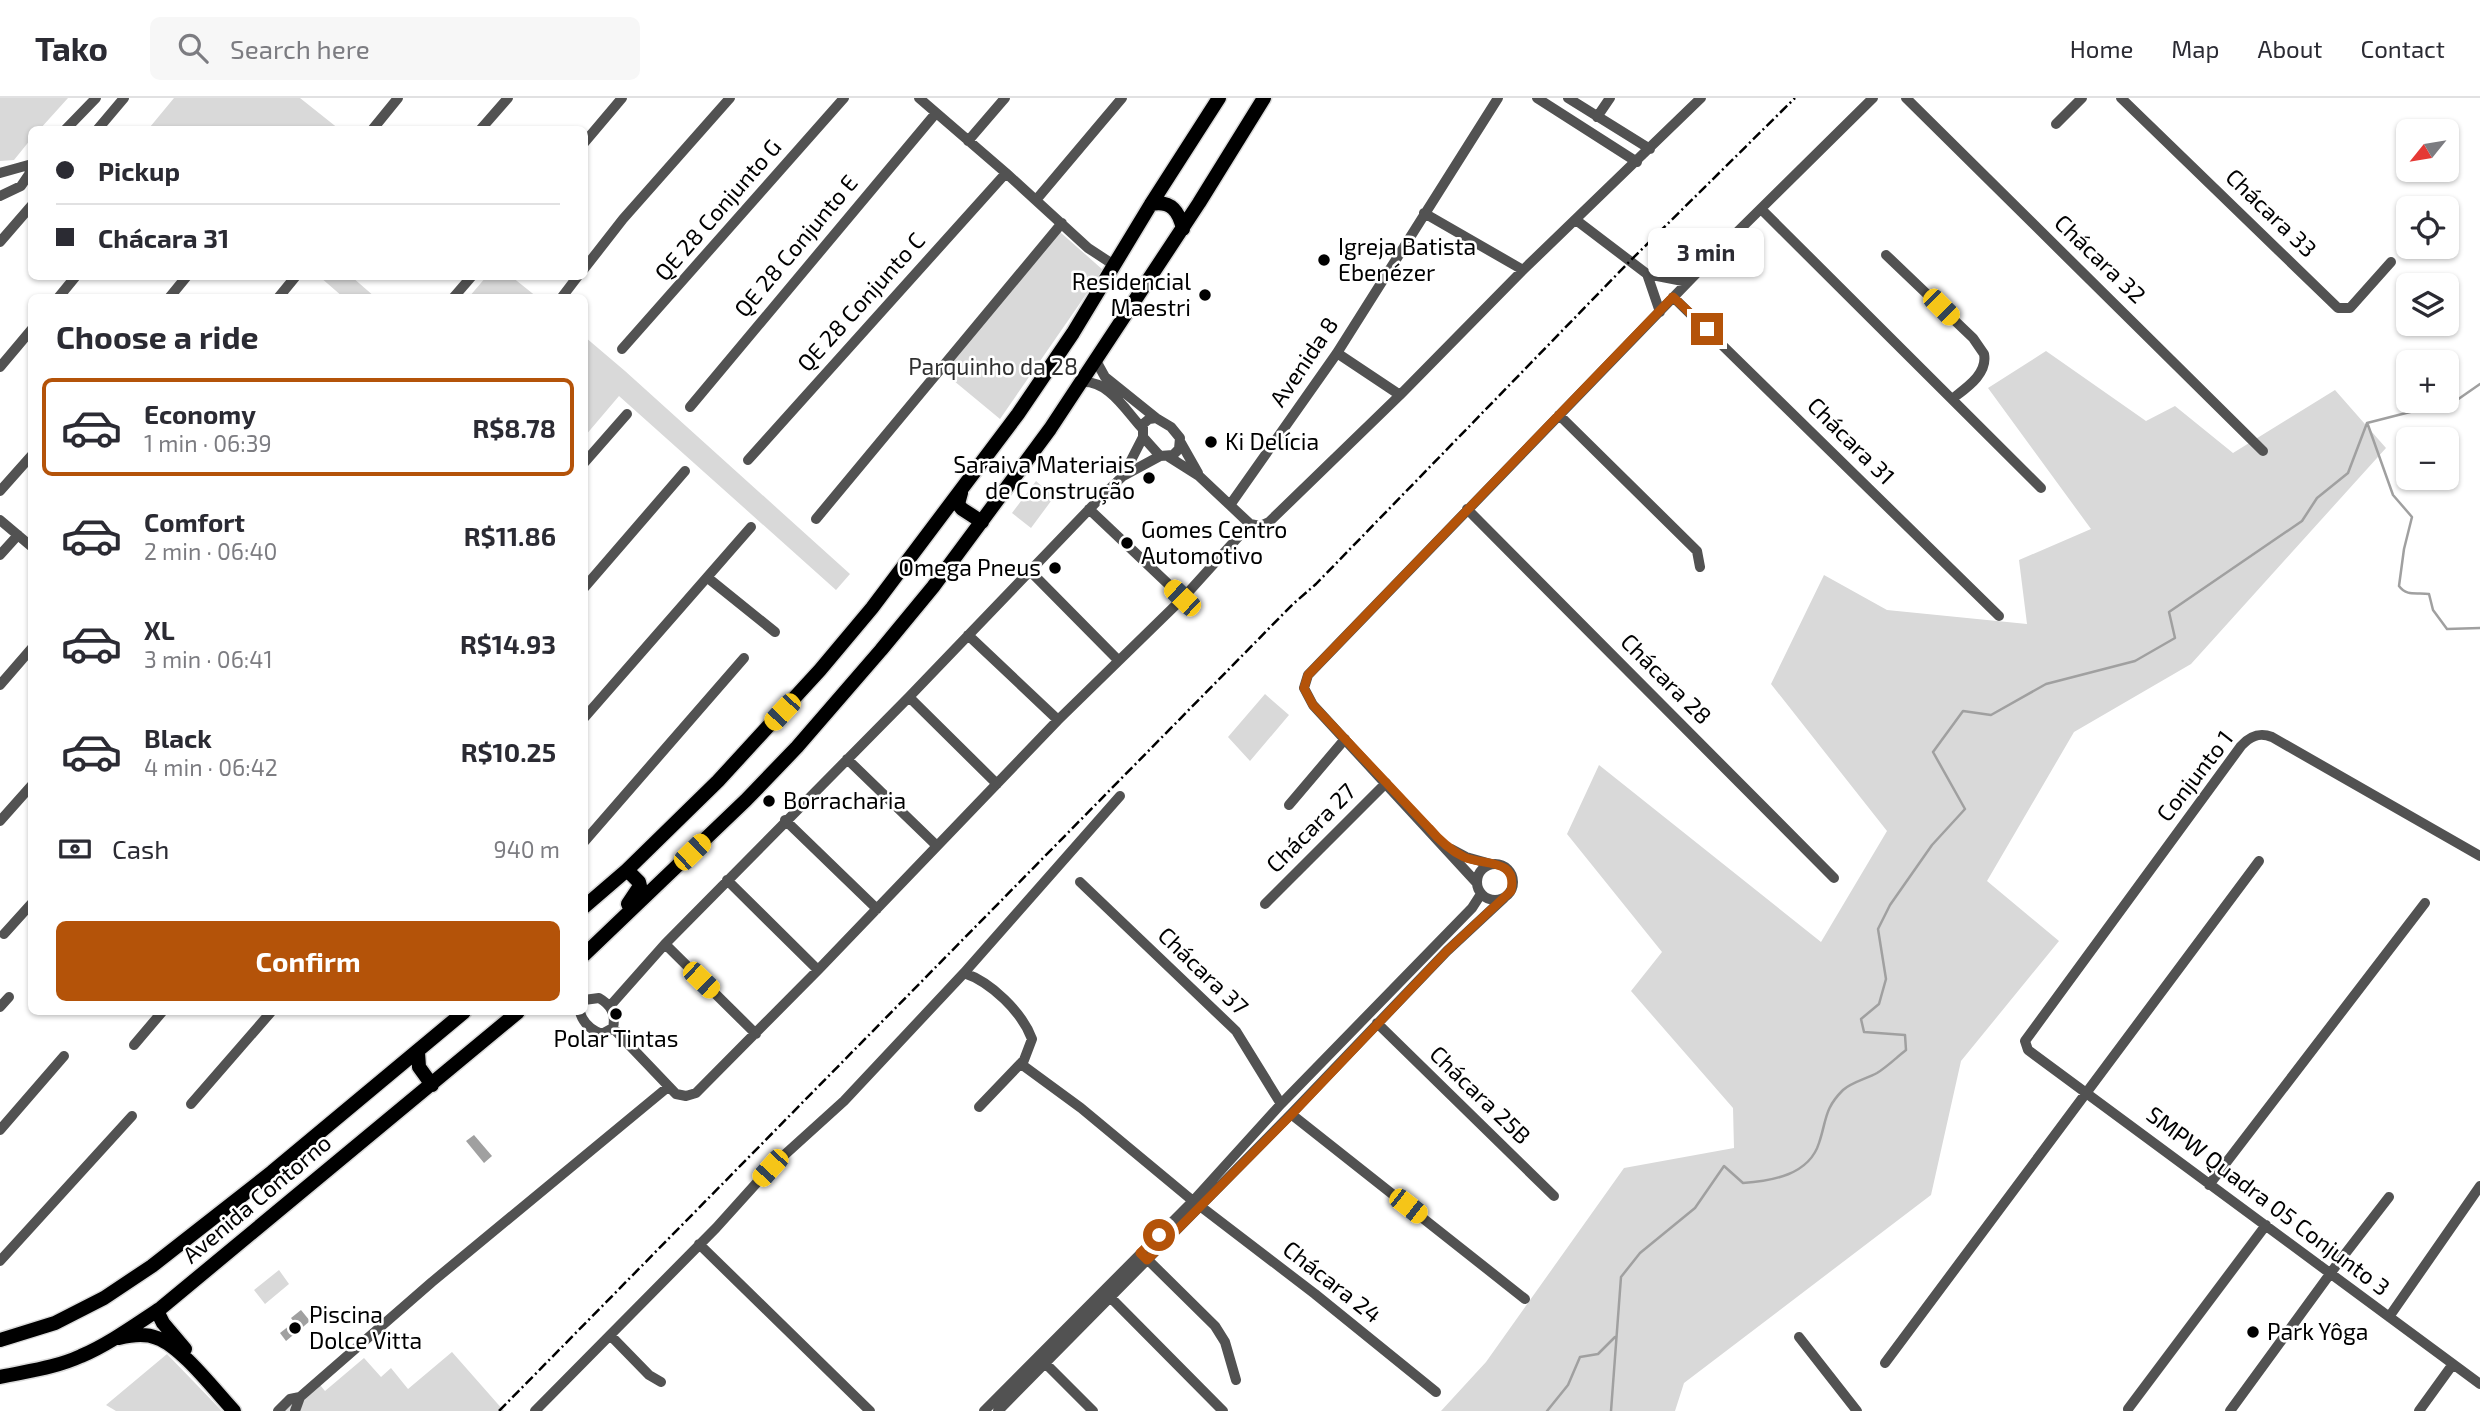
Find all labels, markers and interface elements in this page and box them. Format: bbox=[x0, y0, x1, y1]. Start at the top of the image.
search box bbox=[150, 17, 640, 80]
text: Tako bbox=[35, 28, 108, 68]
icon: search bbox=[174, 29, 212, 67]
text: Search here bbox=[230, 33, 370, 64]
text: Home bbox=[2070, 34, 2133, 63]
text: Map bbox=[2171, 34, 2219, 63]
text: About bbox=[2257, 34, 2323, 63]
text: Contact bbox=[2361, 34, 2445, 63]
north arrow bbox=[2396, 119, 2459, 182]
map controls bbox=[2396, 119, 2459, 490]
street label: QE 28 Conjunto G bbox=[648, 133, 786, 286]
text: Pickup bbox=[98, 155, 180, 186]
street label: Chácara 33 bbox=[2220, 162, 2323, 262]
street label: QE 28 Conjunto E bbox=[728, 169, 863, 322]
button: locate bbox=[2396, 196, 2459, 259]
street label: Chácara 32 bbox=[2049, 208, 2152, 309]
text: Chácara 31 bbox=[98, 222, 229, 253]
street label: QE 28 Conjunto C bbox=[791, 226, 930, 377]
callout: 3 min bbox=[1649, 228, 1765, 276]
place label: Igreja Batista Ebenézer bbox=[1338, 232, 1476, 286]
text: 3 min bbox=[1677, 238, 1735, 266]
marker: Igreja Batista Ebenézer bbox=[1316, 252, 1332, 268]
place label: Residencial Maestri bbox=[1072, 267, 1191, 321]
button: layers bbox=[2396, 273, 2459, 336]
car bbox=[1919, 285, 1964, 329]
marker: Residencial Maestri bbox=[1197, 287, 1213, 303]
street label: Avenida 8 bbox=[1263, 311, 1343, 412]
route end bbox=[1691, 313, 1723, 345]
text: Choose a ride bbox=[56, 317, 259, 355]
button: + bbox=[2396, 350, 2459, 413]
park label: Parquinho da 28 bbox=[908, 352, 1078, 380]
street label: Chácara 31 bbox=[1802, 391, 1901, 490]
icon: car bbox=[60, 396, 123, 459]
text: Economy bbox=[144, 398, 256, 429]
text: R$8.78 bbox=[472, 412, 556, 443]
place label: Ki Delícia bbox=[1225, 427, 1319, 455]
button: − bbox=[2396, 427, 2459, 490]
text: 1 min · 06:39 bbox=[144, 429, 272, 457]
marker: Ki Delícia bbox=[1203, 434, 1219, 450]
place label: Saraiva Materiais de Construção bbox=[953, 450, 1135, 505]
marker: Saraiva Materiais de Construção bbox=[1141, 470, 1157, 486]
icon: car bbox=[60, 504, 123, 567]
text: Comfort bbox=[144, 506, 245, 537]
place label: Gomes Centro Automotivo bbox=[1141, 515, 1287, 569]
text: R$11.86 bbox=[464, 520, 556, 551]
marker: Gomes Centro Automotivo bbox=[1119, 535, 1135, 551]
text: 2 min · 06:40 bbox=[144, 537, 277, 565]
place label: Omega Pneus bbox=[899, 553, 1041, 581]
marker: Omega Pneus bbox=[1047, 560, 1063, 576]
car bbox=[1160, 576, 1205, 620]
icon: car bbox=[60, 612, 123, 675]
text: XL bbox=[144, 614, 175, 645]
street label: Chácara 28 bbox=[1615, 627, 1718, 730]
text: R$14.93 bbox=[460, 628, 556, 659]
text: 3 min · 06:41 bbox=[144, 645, 273, 673]
car bbox=[760, 689, 805, 735]
icon: car bbox=[60, 720, 123, 783]
text: Black bbox=[144, 722, 212, 753]
street label: Conjunto 1 bbox=[2150, 724, 2238, 827]
text: R$10.25 bbox=[461, 736, 556, 767]
text: 4 min · 06:42 bbox=[144, 753, 278, 781]
street label: Chácara 27 bbox=[1260, 777, 1361, 878]
place label: Borracharia bbox=[783, 786, 906, 814]
marker: Borracharia bbox=[761, 793, 777, 809]
icon: cash bbox=[56, 830, 94, 868]
car bbox=[670, 830, 715, 874]
text: Cash bbox=[112, 833, 169, 864]
text: 940 m bbox=[494, 835, 560, 863]
street label: Chácara 37 bbox=[1153, 920, 1255, 1020]
button: Confirm bbox=[56, 921, 560, 1001]
car bbox=[679, 958, 724, 1002]
marker: Polar Tintas bbox=[608, 1006, 624, 1022]
place label: Polar Tintas bbox=[554, 1024, 678, 1052]
street label: Chácara 25B bbox=[1424, 1039, 1537, 1149]
street label: SMPW Quadra 05 Conjunto 3 bbox=[2141, 1100, 2396, 1301]
street label: Avenida Contorno bbox=[176, 1128, 336, 1269]
car bbox=[749, 1145, 792, 1191]
car bbox=[1385, 1185, 1432, 1227]
route start bbox=[1143, 1219, 1175, 1251]
street label: Chácara 24 bbox=[1278, 1234, 1387, 1328]
place label: Piscina Dolce Vitta bbox=[309, 1300, 422, 1354]
place label: Park Yôga bbox=[2267, 1317, 2368, 1345]
marker: Piscina Dolce Vitta bbox=[287, 1320, 303, 1336]
marker: Park Yôga bbox=[2245, 1324, 2261, 1340]

